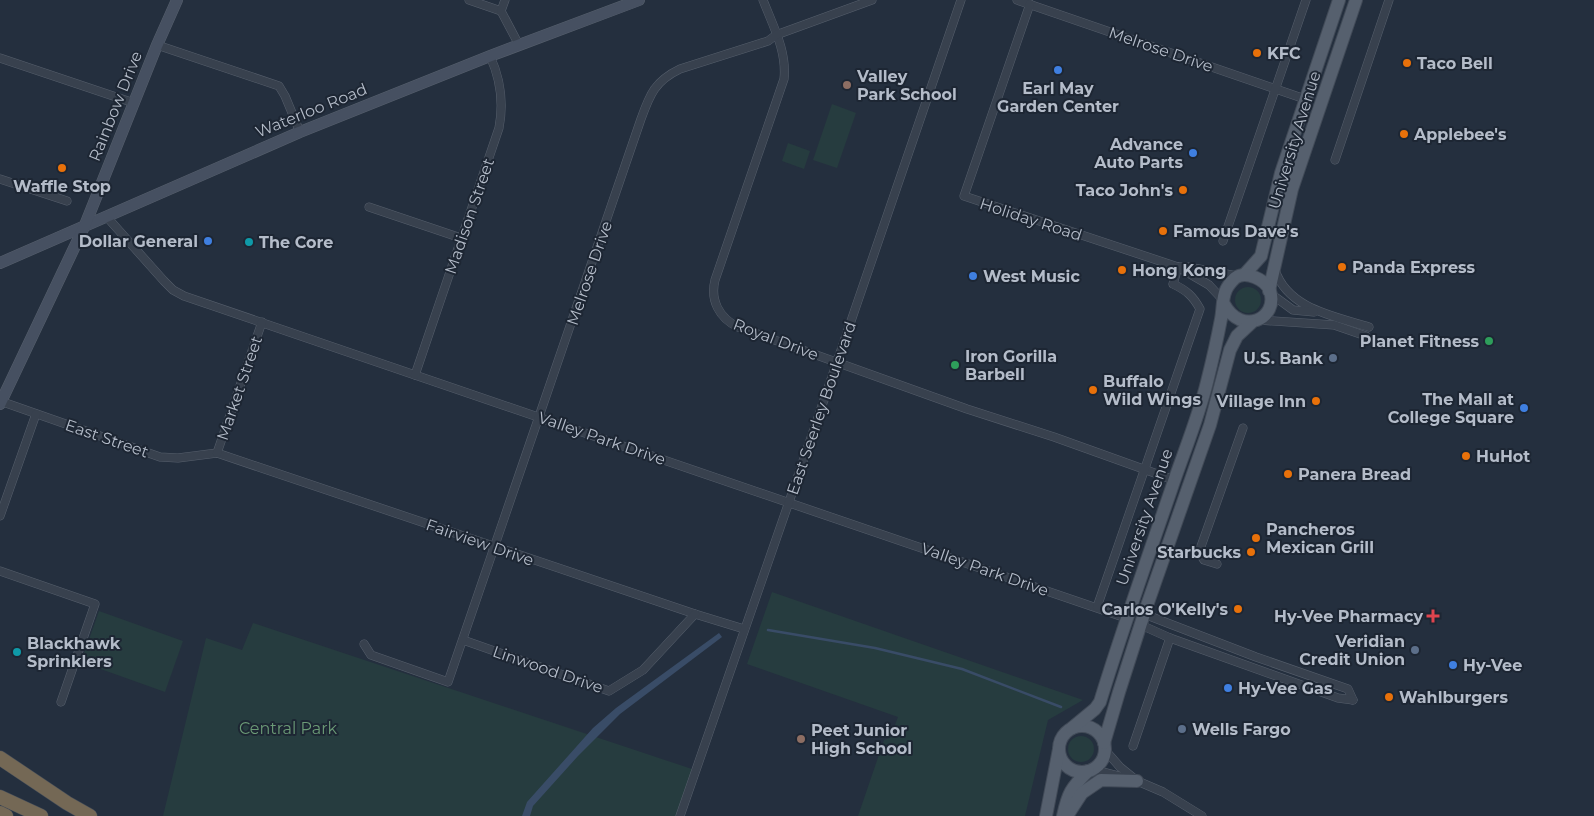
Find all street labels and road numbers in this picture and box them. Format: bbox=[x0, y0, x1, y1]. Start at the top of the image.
street label: Melrose Drive bbox=[1106, 23, 1215, 76]
street label: Rainbow Drive bbox=[85, 48, 146, 164]
street label: University Avenue bbox=[1264, 69, 1325, 212]
street label: Waterloo Road bbox=[253, 79, 370, 142]
street label: Madison Street bbox=[441, 155, 498, 277]
street label: Holiday Road bbox=[977, 194, 1084, 245]
street label: Melrose Drive bbox=[563, 219, 616, 328]
street label: Royal Drive bbox=[731, 315, 821, 364]
street label: East Seerley Boulevard bbox=[783, 319, 860, 497]
street label: Market Street bbox=[213, 333, 266, 443]
street label: Valley Park Drive bbox=[536, 408, 668, 469]
street label: East Street bbox=[63, 415, 151, 462]
street label: University Avenue bbox=[1112, 446, 1177, 588]
street label: Fairview Drive bbox=[423, 515, 536, 570]
street label: Valley Park Drive bbox=[919, 539, 1051, 600]
street label: Linwood Drive bbox=[490, 642, 605, 697]

